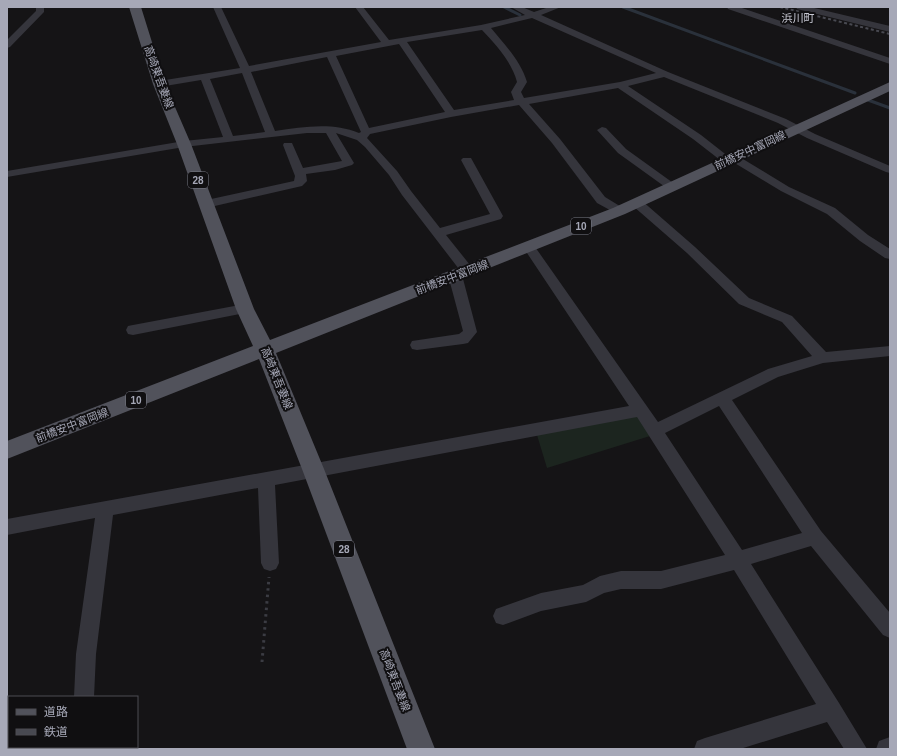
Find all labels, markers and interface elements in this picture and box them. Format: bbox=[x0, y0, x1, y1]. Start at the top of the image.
district label: 浜川町 bbox=[782, 12, 815, 24]
street label: 高崎東吾妻線 bbox=[142, 44, 176, 110]
street label: 前橋安中富岡線 bbox=[713, 128, 787, 172]
road number: 28 bbox=[188, 172, 208, 188]
road number: 10 bbox=[571, 218, 591, 234]
street label: 前橋安中富岡線 bbox=[414, 258, 490, 296]
street label: 高崎東吾妻線 bbox=[259, 345, 295, 411]
road number: 10 bbox=[126, 392, 146, 408]
street label: 前橋安中富岡線 bbox=[34, 406, 110, 444]
road number: 28 bbox=[334, 541, 354, 557]
street label: 高崎東吾妻線 bbox=[378, 647, 412, 713]
legend bbox=[8, 696, 138, 748]
text: 道路 bbox=[44, 705, 68, 719]
text: 鉄道 bbox=[44, 725, 68, 739]

